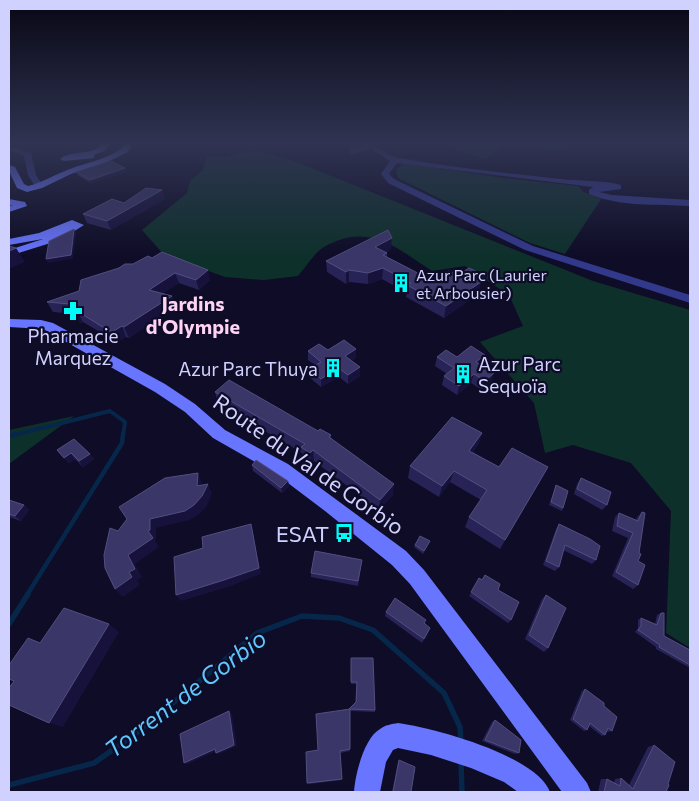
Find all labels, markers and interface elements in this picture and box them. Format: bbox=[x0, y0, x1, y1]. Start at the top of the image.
place label: Azur Parc (Laurier et Arbousier) bbox=[416, 265, 547, 302]
building icon: Azur Parc (Laurier et Arbousier) bbox=[390, 272, 412, 294]
district label: Jardins d'Olympie bbox=[146, 291, 240, 338]
pharmacy icon: Pharmacie Marquez bbox=[62, 300, 84, 322]
place label: Pharmacie Marquez bbox=[27, 324, 119, 369]
place label: Azur Parc Sequoïa bbox=[478, 352, 561, 397]
place label: Azur Parc Thuya bbox=[178, 357, 318, 380]
building icon: Azur Parc Thuya bbox=[322, 357, 344, 379]
building icon: Azur Parc Sequoïa bbox=[452, 363, 474, 385]
street label: Route du Val de Gorbio bbox=[208, 388, 410, 540]
place label: ESAT bbox=[276, 520, 329, 547]
bus stop icon: ESAT bbox=[333, 522, 355, 544]
water label: Torrent de Gorbio bbox=[98, 623, 272, 763]

